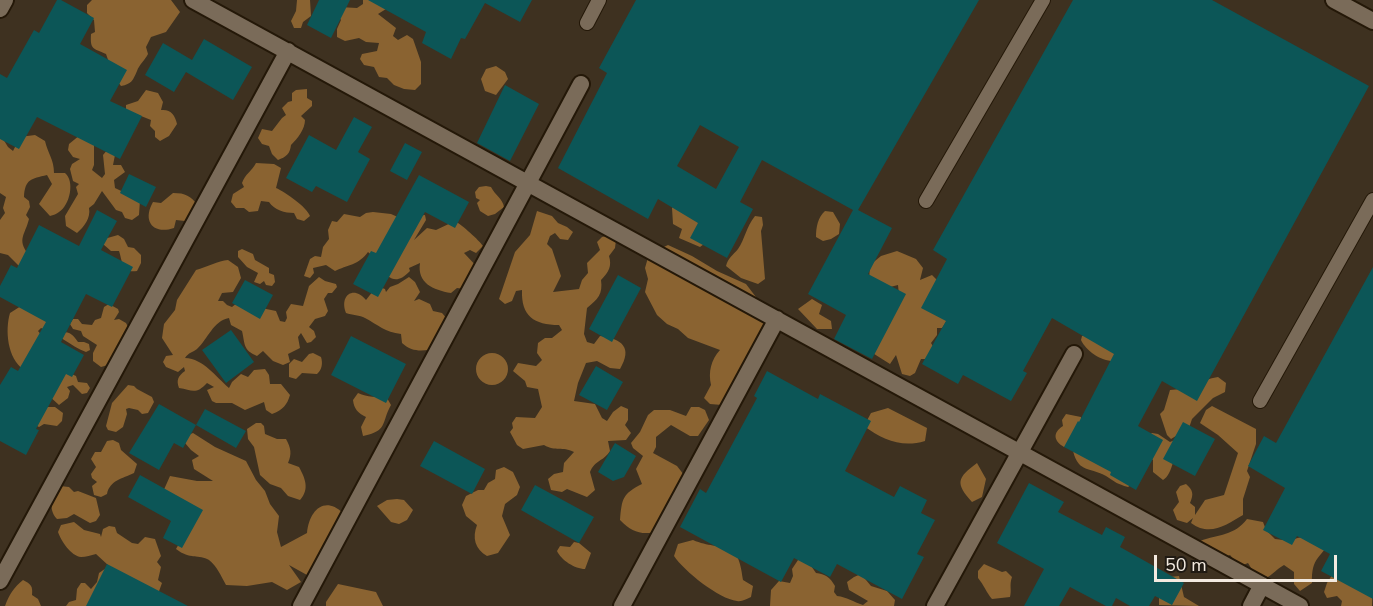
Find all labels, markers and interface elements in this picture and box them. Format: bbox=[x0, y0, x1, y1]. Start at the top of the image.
scale bar bbox=[1157, 543, 1340, 581]
text: 50 m bbox=[1165, 553, 1207, 577]

